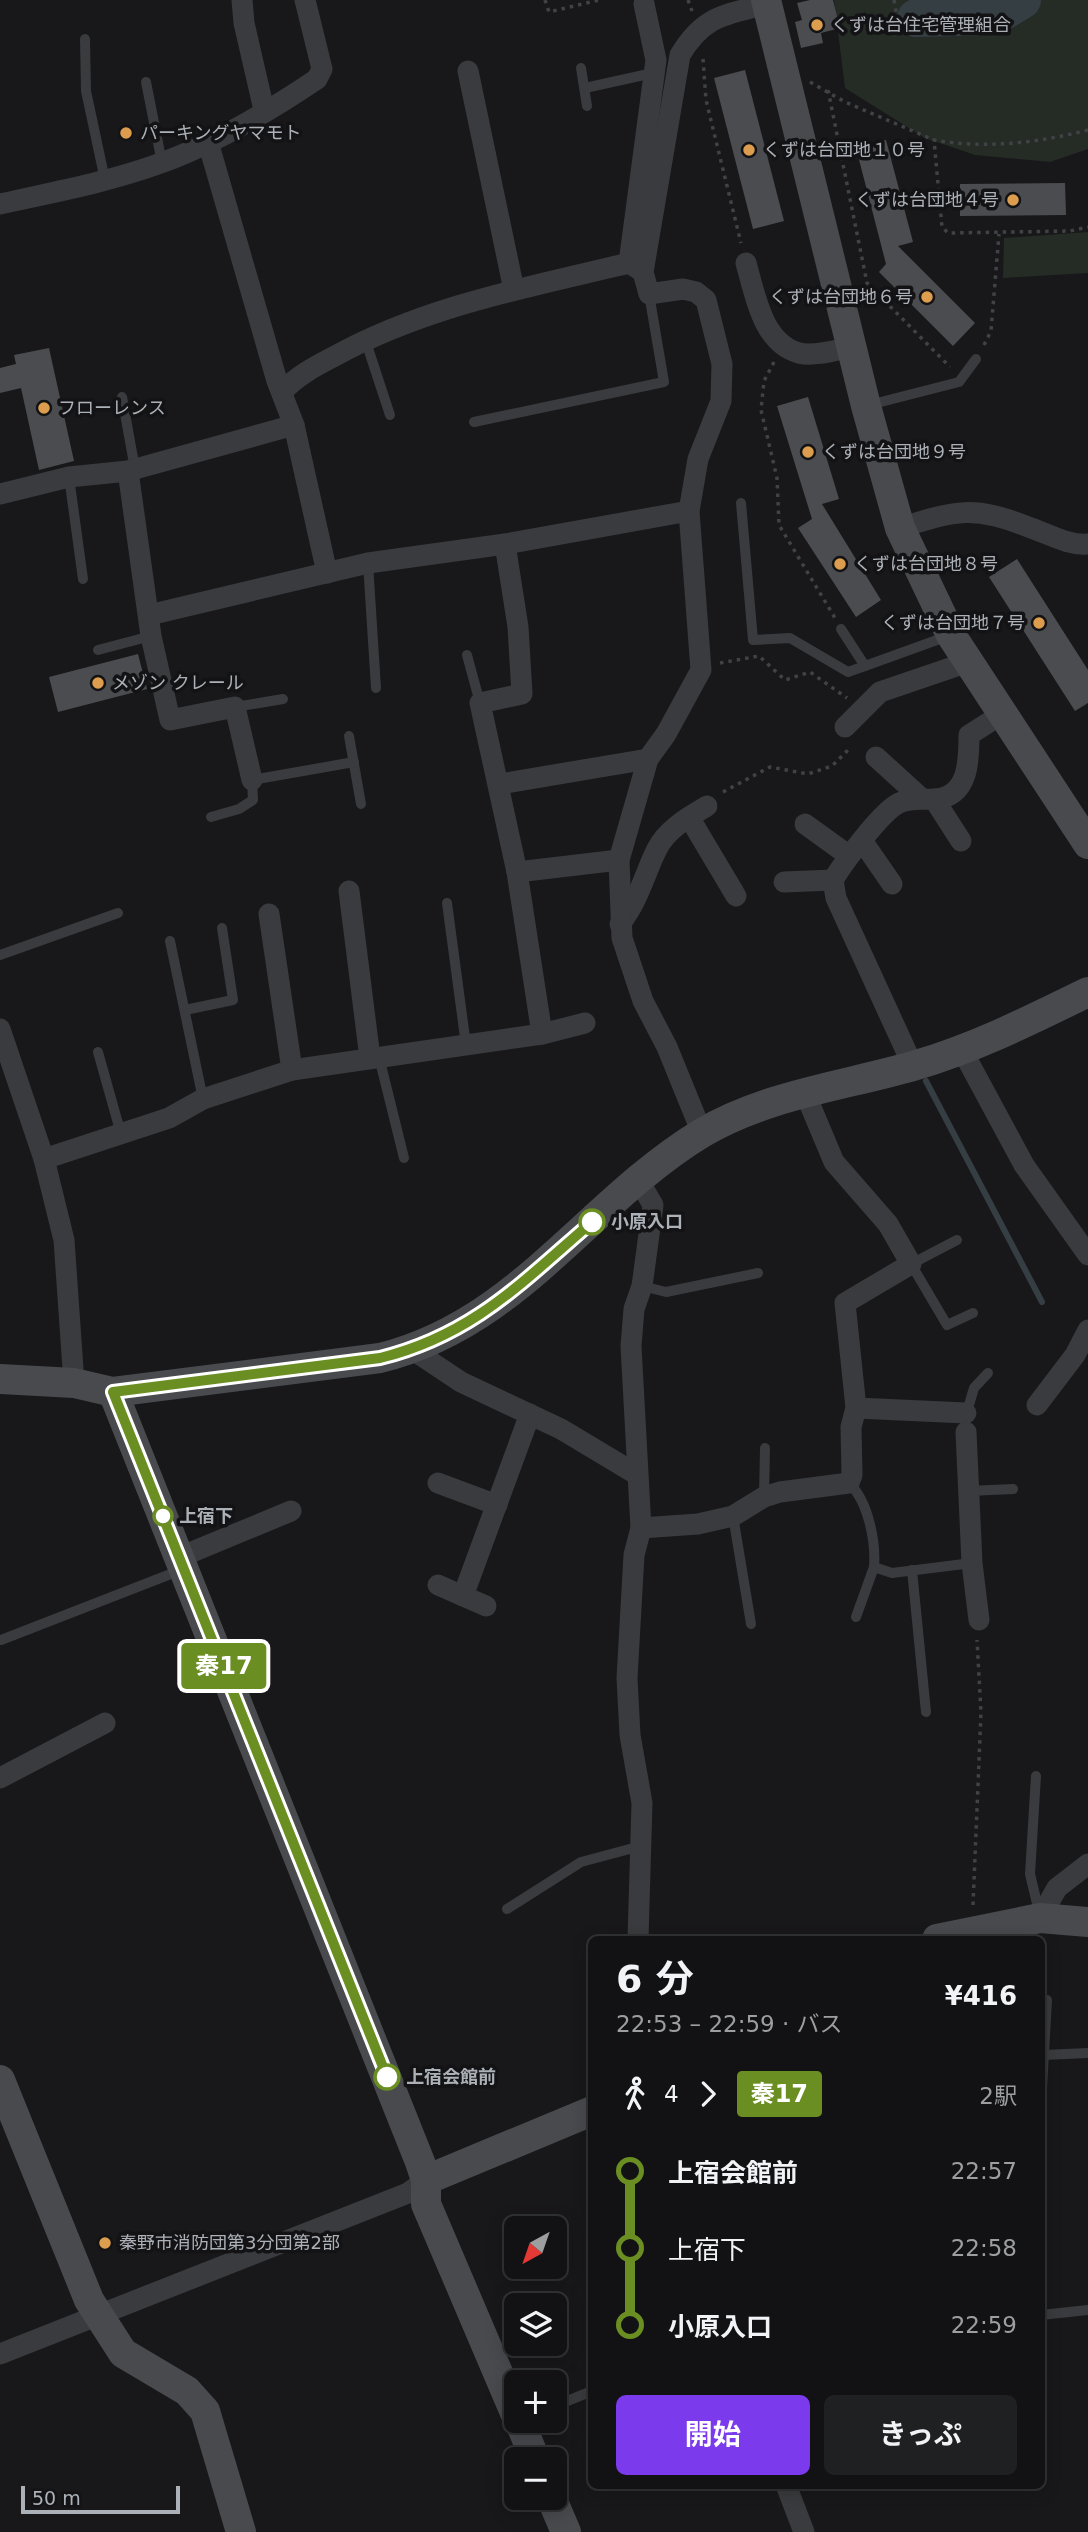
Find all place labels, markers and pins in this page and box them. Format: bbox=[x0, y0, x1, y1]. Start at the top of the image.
place label: くずは台住宅管理組合 bbox=[831, 14, 1011, 35]
marker: くずは台住宅管理組合 bbox=[809, 17, 825, 33]
place label: パーキングヤマモト bbox=[140, 122, 301, 143]
marker: パーキングヤマモト bbox=[118, 125, 134, 141]
place label: くずは台団地１０号 bbox=[763, 139, 925, 160]
marker: くずは台団地１０号 bbox=[741, 142, 757, 158]
place label: くずは台団地４号 bbox=[855, 189, 999, 210]
marker: くずは台団地４号 bbox=[1005, 192, 1021, 208]
place label: くずは台団地６号 bbox=[769, 286, 913, 307]
marker: くずは台団地６号 bbox=[919, 289, 935, 305]
place label: フローレンス bbox=[58, 397, 166, 418]
marker: フローレンス bbox=[36, 400, 52, 416]
place label: くずは台団地９号 bbox=[822, 441, 966, 462]
marker: くずは台団地９号 bbox=[800, 444, 816, 460]
place label: くずは台団地８号 bbox=[854, 553, 998, 574]
marker: くずは台団地８号 bbox=[832, 556, 848, 572]
place label: くずは台団地７号 bbox=[881, 612, 1025, 633]
marker: くずは台団地７号 bbox=[1031, 615, 1047, 631]
place label: メゾン クレール bbox=[112, 672, 244, 693]
marker: メゾン クレール bbox=[90, 675, 106, 691]
marker: 小原入口 bbox=[579, 1209, 605, 1235]
place label: 小原入口 bbox=[611, 1211, 683, 1232]
place label: 上宿下 bbox=[179, 1505, 233, 1526]
marker: 上宿下 bbox=[153, 1506, 173, 1526]
marker: 上宿会館前 bbox=[374, 2064, 400, 2090]
place label: 上宿会館前 bbox=[406, 2066, 496, 2087]
place label: 秦野市消防団第3分団第2部 bbox=[119, 2232, 340, 2253]
marker: 秦野市消防団第3分団第2部 bbox=[97, 2235, 113, 2251]

